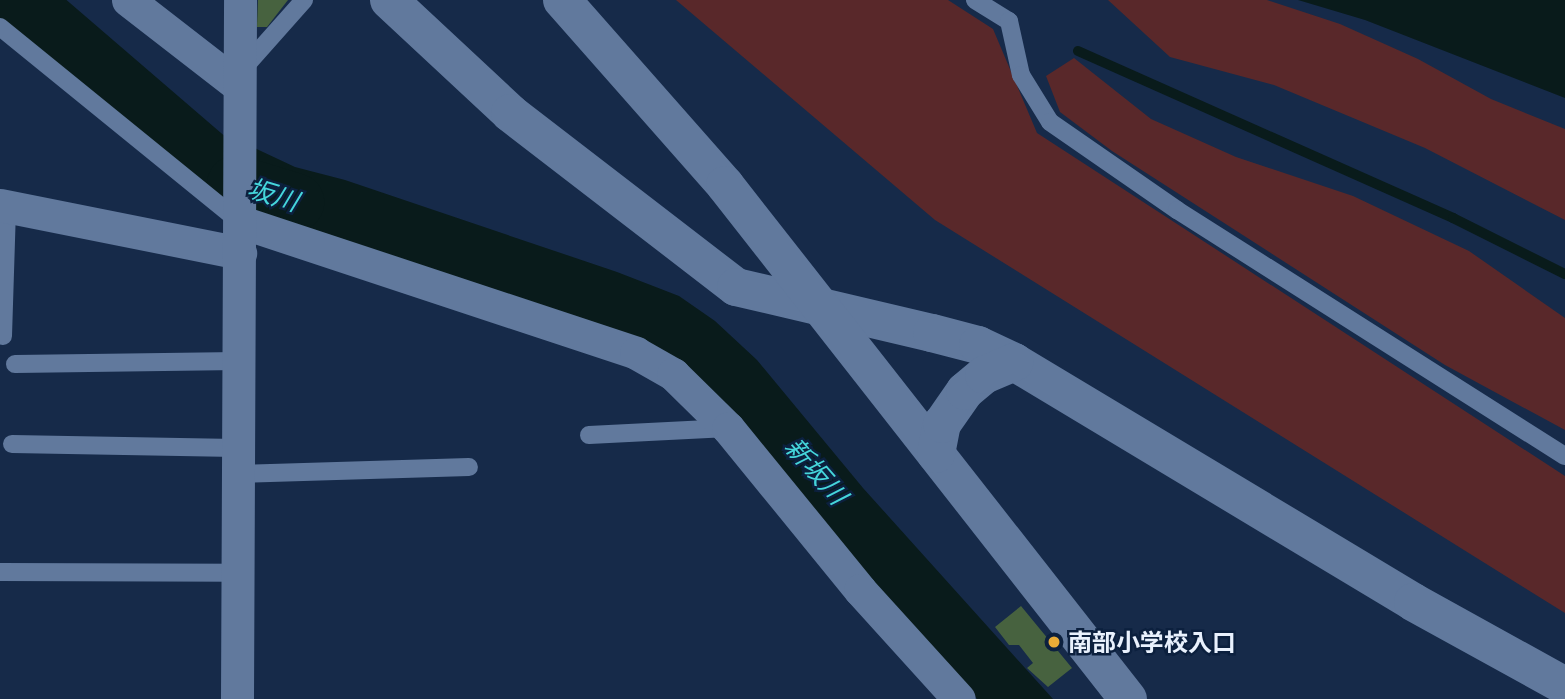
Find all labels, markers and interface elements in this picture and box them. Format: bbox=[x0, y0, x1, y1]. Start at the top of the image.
water label: 坂川 bbox=[244, 172, 302, 218]
water label: 新坂川 bbox=[779, 431, 853, 511]
place label: 南部小学校入口 bbox=[1068, 628, 1236, 656]
marker: 南部小学校入口 bbox=[1046, 634, 1062, 650]

